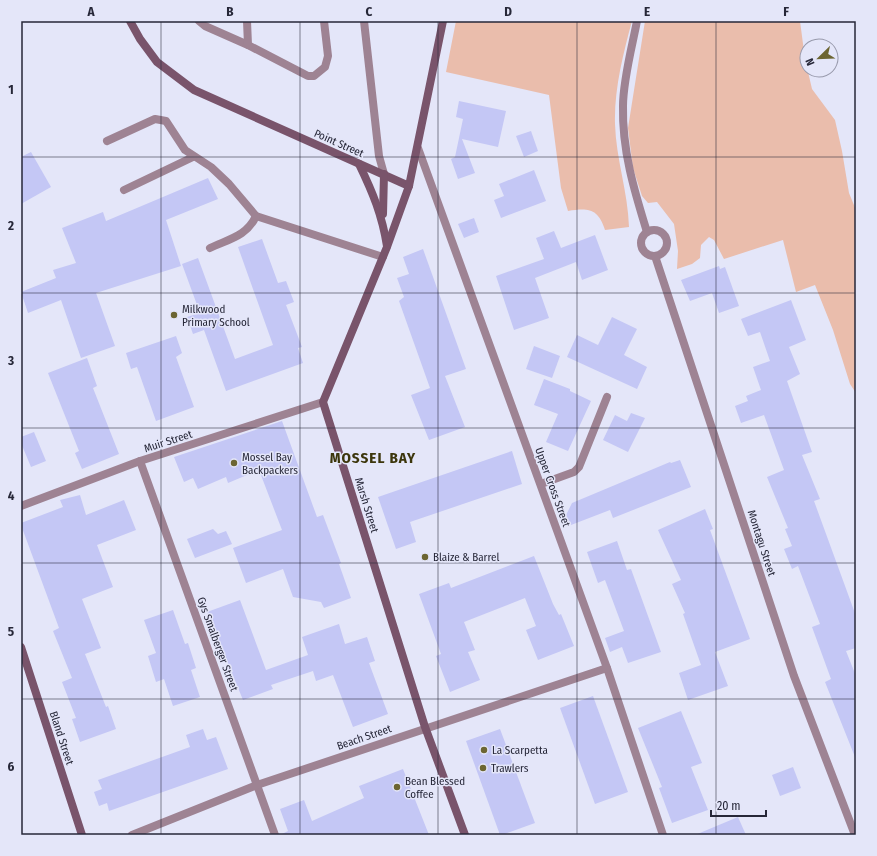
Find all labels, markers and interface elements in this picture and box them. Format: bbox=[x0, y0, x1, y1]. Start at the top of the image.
text: A bbox=[86, 4, 95, 19]
text: B bbox=[226, 4, 234, 19]
text: C bbox=[366, 4, 373, 19]
text: D bbox=[504, 4, 512, 19]
text: E bbox=[644, 4, 650, 19]
text: F bbox=[783, 4, 789, 19]
north arrow bbox=[799, 38, 839, 78]
text: N bbox=[803, 56, 818, 67]
text: 1 bbox=[8, 82, 14, 97]
street label: Point Street bbox=[312, 127, 366, 160]
text: 2 bbox=[7, 218, 14, 233]
place label: Milkwood Primary School bbox=[182, 303, 250, 329]
marker: Milkwood Primary School bbox=[169, 310, 179, 320]
text: 3 bbox=[7, 353, 14, 368]
street label: Muir Street bbox=[142, 427, 194, 455]
street label: Upper Cross Street bbox=[532, 446, 573, 529]
district label: MOSSEL BAY bbox=[330, 449, 416, 467]
place label: Mossel Bay Backpackers bbox=[242, 451, 298, 477]
marker: Mossel Bay Backpackers bbox=[229, 458, 239, 468]
street label: Marsh Street bbox=[352, 476, 381, 535]
text: 4 bbox=[8, 488, 15, 503]
street label: Montagu Street bbox=[745, 508, 778, 578]
place label: Blaize & Barrel bbox=[433, 551, 499, 564]
marker: Blaize & Barrel bbox=[420, 552, 430, 562]
street label: Gys Smalberger Street bbox=[194, 595, 241, 693]
text: 5 bbox=[8, 624, 14, 639]
street label: Bland Street bbox=[47, 710, 76, 767]
street label: Beach Street bbox=[335, 722, 394, 753]
place label: La Scarpetta bbox=[492, 744, 548, 757]
marker: La Scarpetta bbox=[479, 745, 489, 755]
text: 6 bbox=[8, 759, 15, 774]
place label: Trawlers bbox=[491, 762, 529, 775]
marker: Trawlers bbox=[478, 763, 488, 773]
place label: Bean Blessed Coffee bbox=[405, 775, 465, 801]
marker: Bean Blessed Coffee bbox=[392, 782, 402, 792]
scale bar bbox=[711, 792, 766, 818]
text: 20 m bbox=[717, 799, 741, 813]

